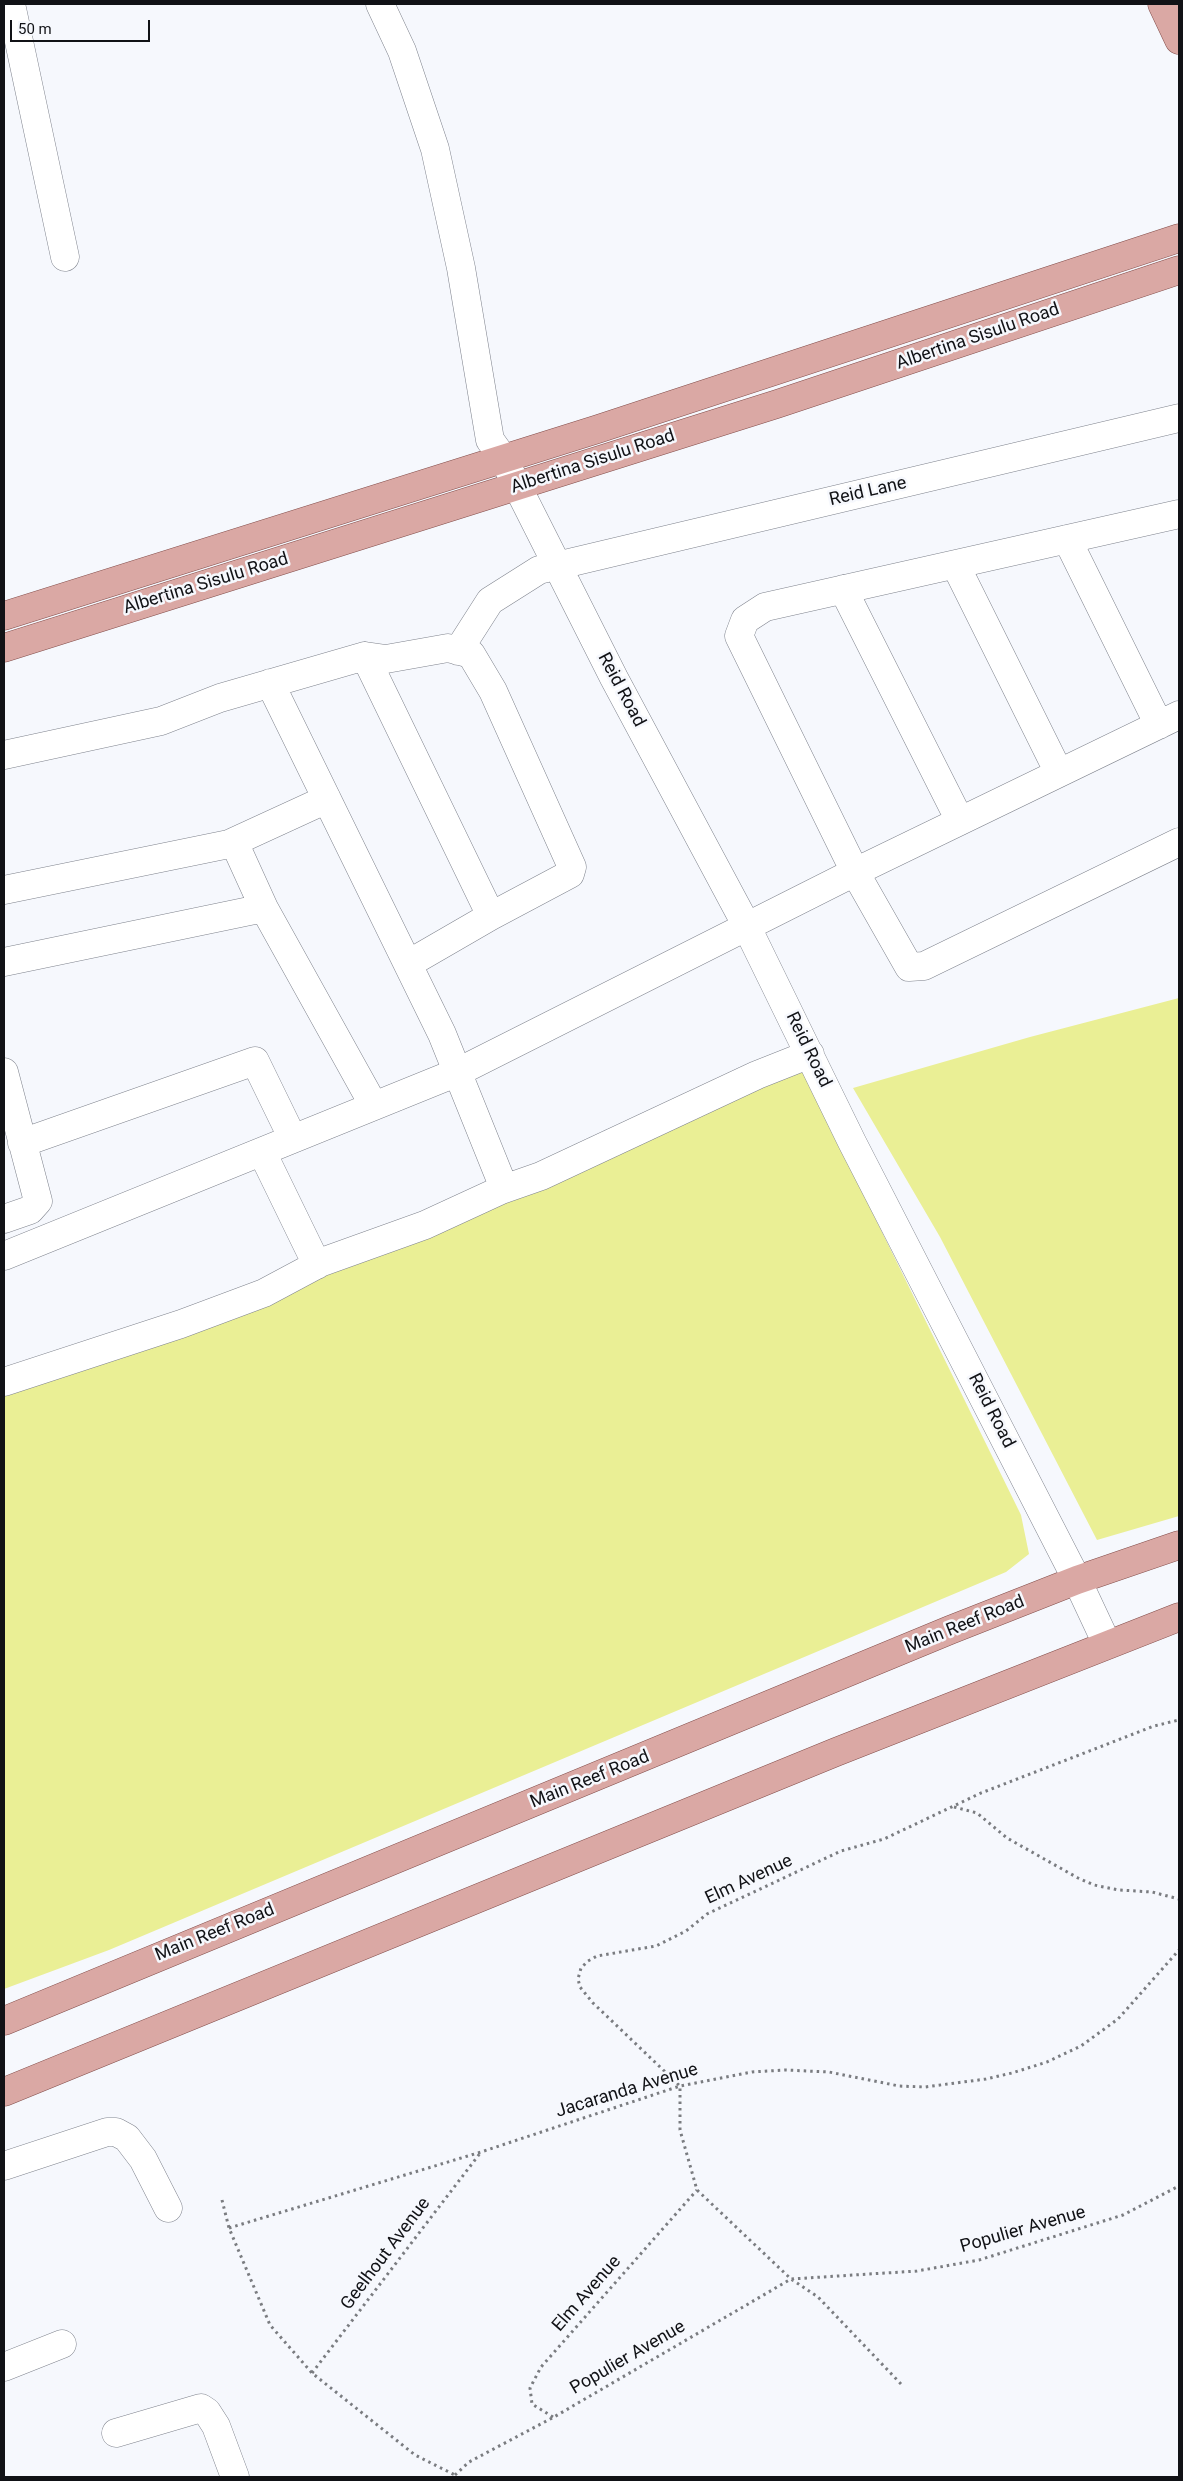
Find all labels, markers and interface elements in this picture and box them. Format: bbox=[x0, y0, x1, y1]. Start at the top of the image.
scale bar bbox=[12, 10, 152, 42]
text: 50 m bbox=[18, 20, 52, 38]
street label: Albertina Sisulu Road bbox=[894, 299, 1062, 375]
street label: Albertina Sisulu Road bbox=[508, 425, 678, 499]
street label: Reid Lane bbox=[827, 473, 909, 511]
street label: Albertina Sisulu Road bbox=[121, 549, 291, 619]
street label: Reid Road bbox=[592, 649, 650, 731]
street label: Reid Road bbox=[781, 1009, 835, 1091]
street label: Reid Road bbox=[963, 1370, 1019, 1452]
street label: Main Reef Road bbox=[902, 1591, 1028, 1659]
street label: Main Reef Road bbox=[527, 1746, 653, 1814]
street label: Elm Avenue bbox=[702, 1850, 796, 1910]
street label: Main Reef Road bbox=[152, 1899, 278, 1967]
street label: Jacaranda Avenue bbox=[553, 2059, 701, 2123]
street label: Geelhout Avenue bbox=[337, 2194, 435, 2314]
street label: Populier Avenue bbox=[958, 2202, 1088, 2258]
street label: Elm Avenue bbox=[548, 2252, 626, 2336]
street label: Populier Avenue bbox=[567, 2316, 689, 2400]

